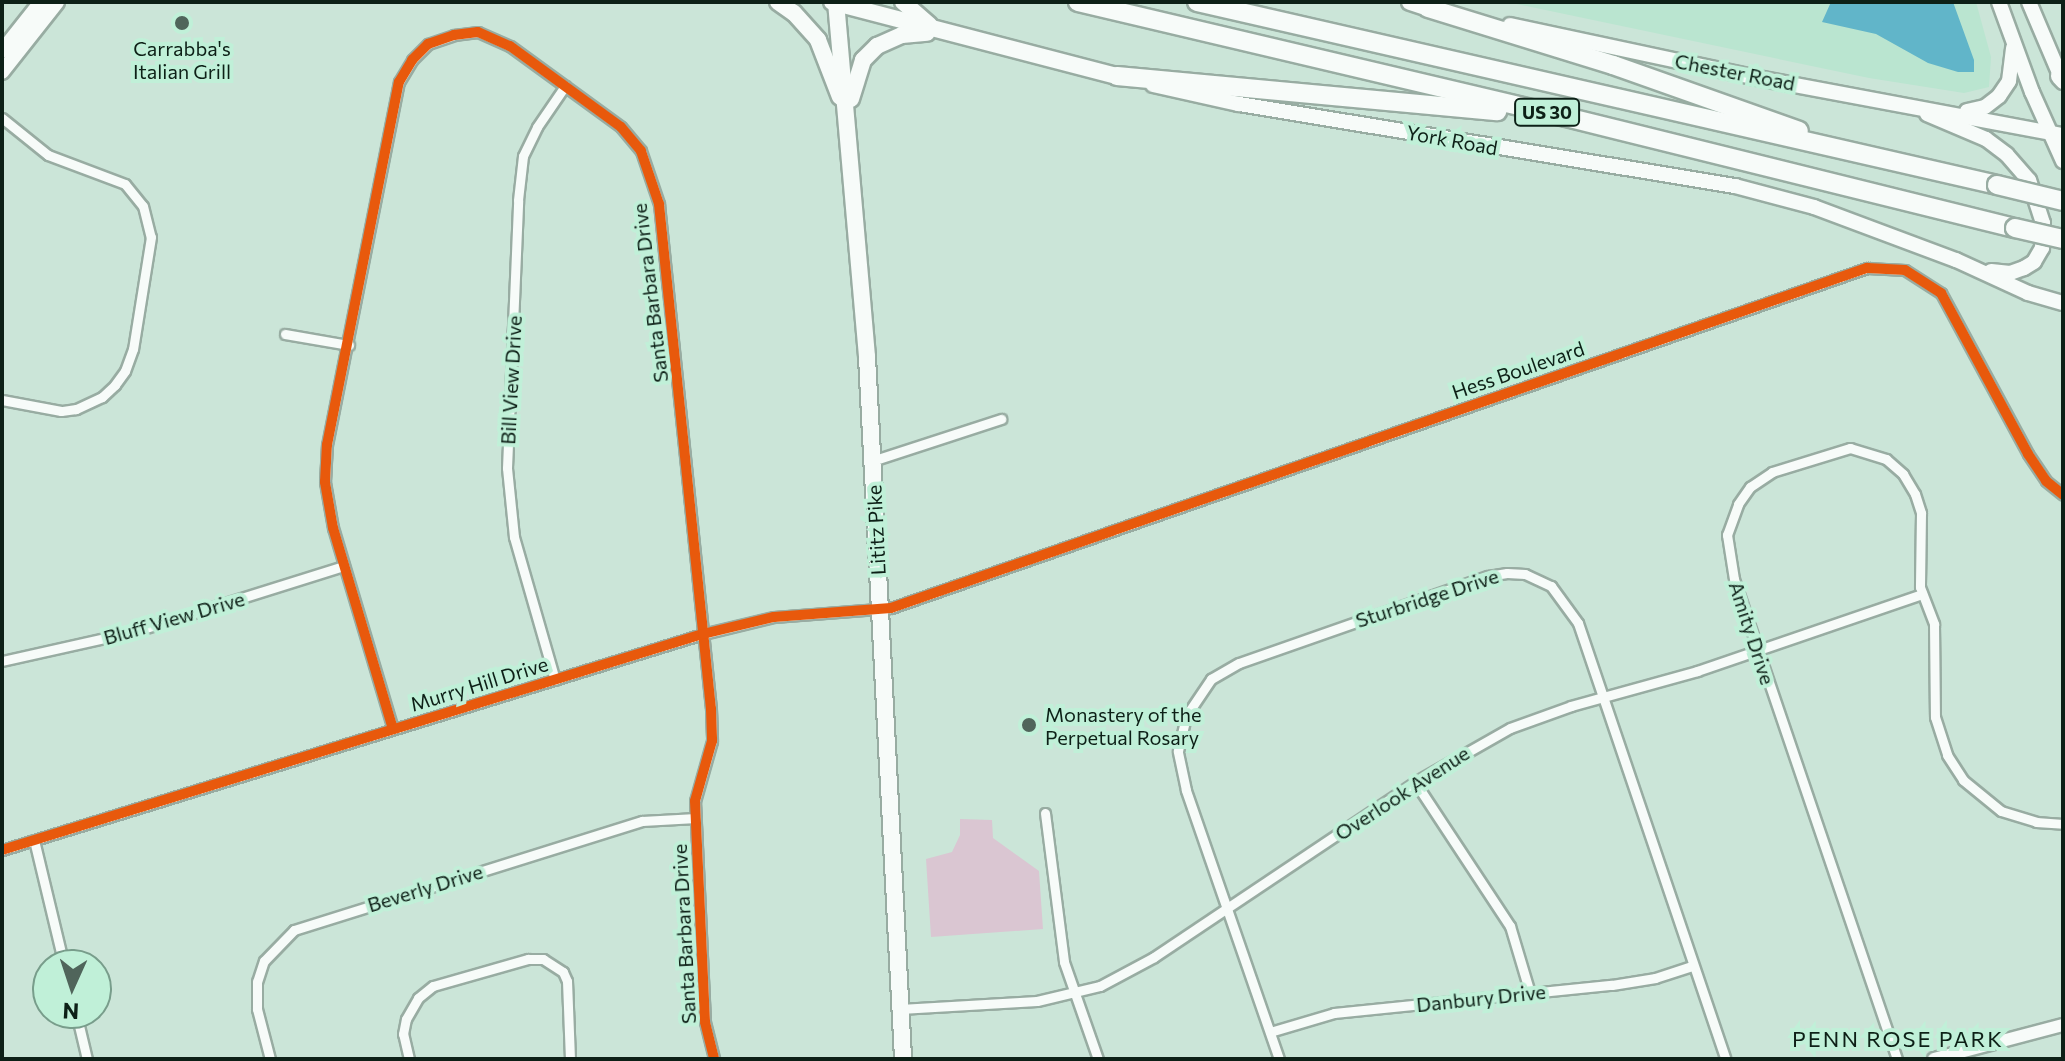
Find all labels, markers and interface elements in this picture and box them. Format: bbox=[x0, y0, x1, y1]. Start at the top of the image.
marker: Carrabba's Italian Grill bbox=[173, 14, 191, 32]
place label: Carrabba's Italian Grill bbox=[133, 36, 231, 83]
street label: Chester Road bbox=[1673, 49, 1797, 95]
road number: US 30 bbox=[1513, 98, 1581, 126]
street label: York Road bbox=[1404, 120, 1500, 160]
street label: Santa Barbara Drive bbox=[627, 202, 673, 384]
street label: Bill View Drive bbox=[496, 315, 526, 445]
street label: Hess Boulevard bbox=[1449, 336, 1587, 404]
street label: Lititz Pike bbox=[862, 484, 890, 576]
street label: Sturbridge Drive bbox=[1353, 564, 1501, 632]
street label: Amity Drive bbox=[1724, 578, 1780, 688]
street label: Bluff View Drive bbox=[101, 586, 247, 650]
street label: Murry Hill Drive bbox=[407, 652, 551, 716]
place label: Monastery of the Perpetual Rosary bbox=[1045, 702, 1202, 749]
marker: Monastery of the Perpetual Rosary bbox=[1020, 716, 1038, 734]
street label: Overlook Avenue bbox=[1330, 741, 1474, 845]
street label: Santa Barbara Drive bbox=[667, 843, 701, 1025]
street label: Beverly Drive bbox=[364, 859, 486, 917]
north arrow bbox=[32, 949, 112, 1029]
street label: Danbury Drive bbox=[1415, 979, 1547, 1017]
text: N bbox=[62, 998, 80, 1025]
district label: PENN ROSE PARK bbox=[1792, 1026, 2004, 1052]

